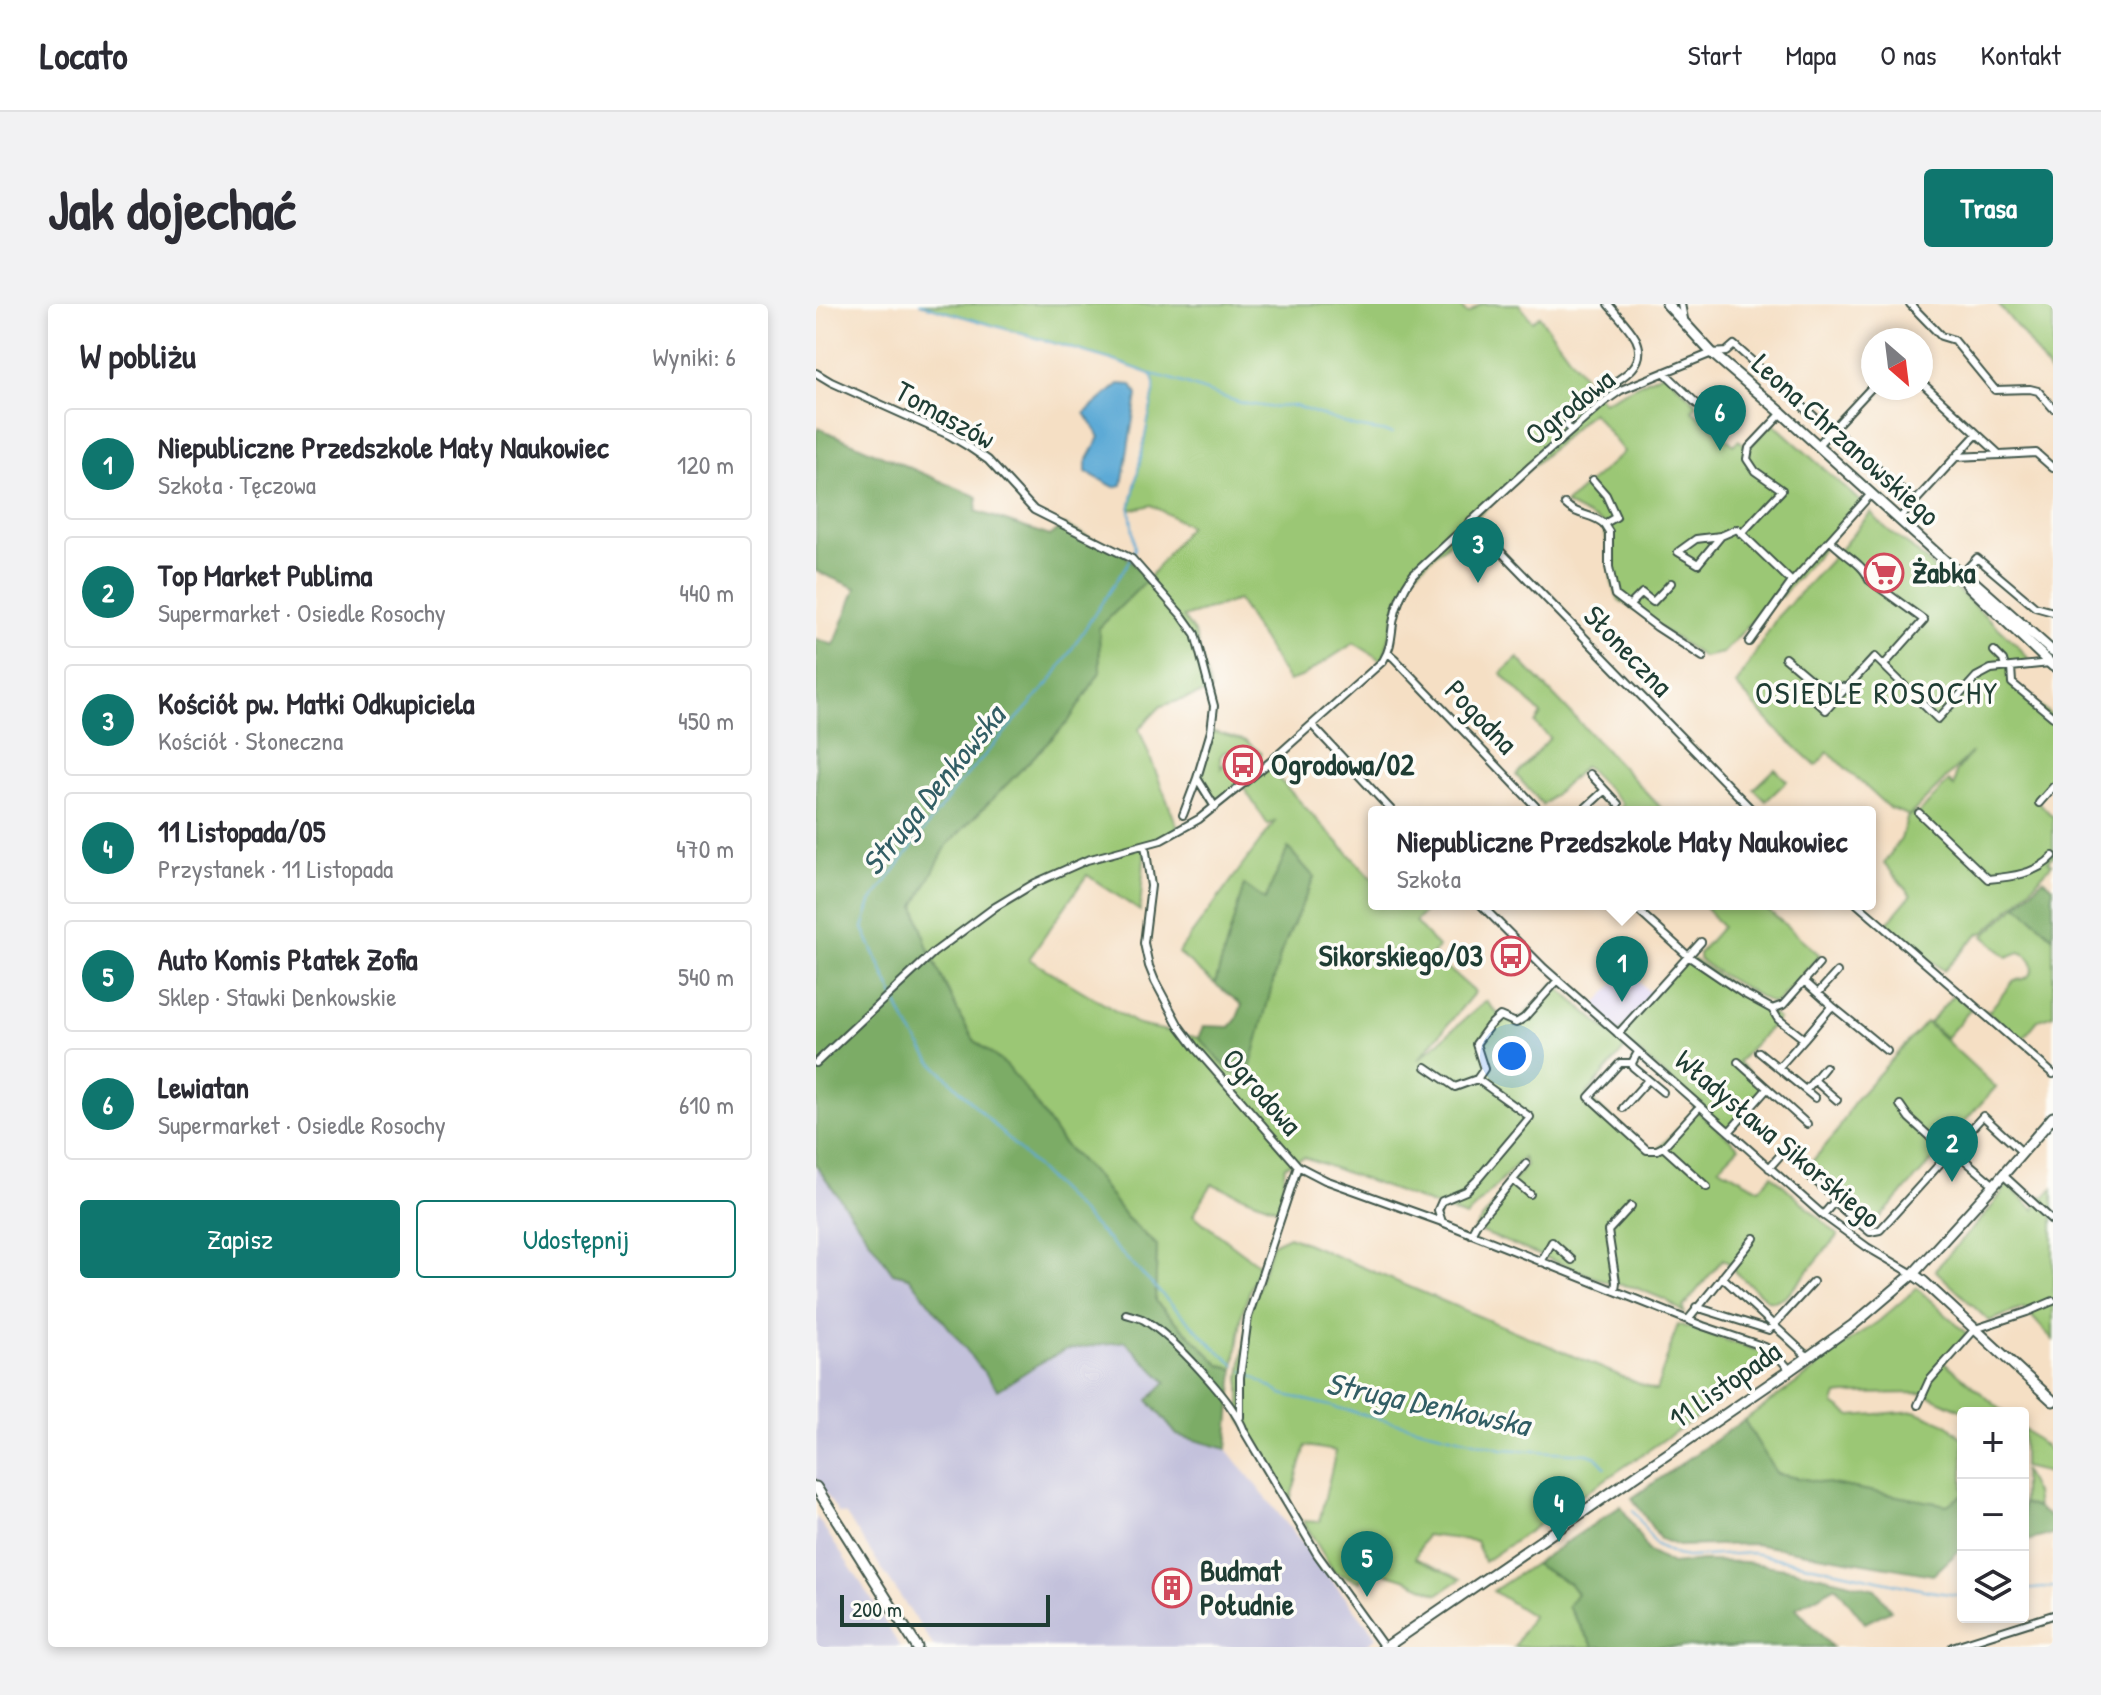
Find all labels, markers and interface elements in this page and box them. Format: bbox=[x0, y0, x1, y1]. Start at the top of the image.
text: Locato bbox=[40, 29, 127, 81]
text: Start bbox=[1688, 36, 1742, 74]
text: Mapa bbox=[1786, 36, 1836, 74]
text: O nas bbox=[1880, 36, 1937, 74]
text: Kontakt bbox=[1981, 36, 2061, 74]
button: Trasa bbox=[1924, 169, 2053, 247]
text: Jak dojechać bbox=[48, 171, 296, 246]
north arrow bbox=[1861, 328, 1933, 400]
text: W pobliżu bbox=[80, 333, 196, 379]
text: Wyniki: 6 bbox=[652, 339, 736, 374]
street label: Leona Chrzanowskiego bbox=[1744, 344, 1949, 534]
street label: Ogrodowa bbox=[1516, 359, 1623, 454]
street label: Tomaszów bbox=[888, 370, 1003, 458]
pin: 6 bbox=[1694, 385, 1746, 451]
text: Niepubliczne Przedszkole Mały Naukowiec bbox=[158, 427, 609, 467]
text: 1 bbox=[103, 447, 113, 482]
text: 120 m bbox=[677, 447, 734, 482]
text: Szkoła · Tęczowa bbox=[158, 467, 316, 502]
pin: 3 bbox=[1452, 517, 1504, 583]
supermarket icon: Żabka bbox=[1863, 552, 1905, 594]
place label: Żabka bbox=[1912, 552, 1976, 592]
text: Top Market Publima bbox=[158, 555, 372, 595]
text: 2 bbox=[102, 575, 114, 610]
text: 440 m bbox=[679, 575, 734, 610]
text: Supermarket · Osiedle Rosochy bbox=[158, 595, 446, 630]
street label: Słoneczna bbox=[1575, 596, 1682, 705]
street label: Pogodna bbox=[1436, 670, 1527, 762]
district label: OSIEDLE ROSOCHY bbox=[1755, 671, 1999, 714]
text: Kościół pw. Matki Odkupiciela bbox=[158, 683, 475, 723]
water label: Struga Denkowska bbox=[851, 693, 1016, 883]
text: 3 bbox=[102, 703, 114, 738]
text: 450 m bbox=[678, 703, 734, 738]
text: Kościół · Słoneczna bbox=[158, 723, 343, 758]
bus stop icon: Ogrodowa/02 bbox=[1222, 744, 1264, 786]
place label: Ogrodowa/02 bbox=[1271, 744, 1415, 785]
popup bbox=[1368, 806, 1876, 910]
text: 11 Listopada/05 bbox=[158, 811, 325, 851]
text: Niepubliczne Przedszkole Mały Naukowiec bbox=[1397, 821, 1847, 861]
text: 4 bbox=[103, 831, 113, 866]
text: 470 m bbox=[676, 831, 734, 866]
text: Przystanek · 11 Listopada bbox=[158, 851, 393, 886]
text: Szkoła bbox=[1397, 861, 1461, 896]
place label: Sikorskiego/03 bbox=[1319, 935, 1483, 976]
bus stop icon: Sikorskiego/03 bbox=[1490, 935, 1532, 977]
pin: 1 bbox=[1596, 936, 1648, 1002]
text: Auto Komis Płatek Zofia bbox=[158, 939, 418, 979]
text: 5 bbox=[103, 959, 114, 994]
text: 540 m bbox=[678, 959, 734, 994]
text: Sklep · Stawki Denkowskie bbox=[158, 979, 397, 1014]
your location bbox=[1492, 1036, 1532, 1076]
street label: Ogrodowa bbox=[1214, 1039, 1312, 1144]
street label: Władysława Sikorskiego bbox=[1667, 1040, 1890, 1236]
text: Lewiatan bbox=[158, 1067, 249, 1107]
text: 6 bbox=[103, 1087, 113, 1122]
text: 610 m bbox=[679, 1087, 734, 1122]
text: Supermarket · Osiedle Rosochy bbox=[158, 1107, 446, 1142]
pin: 2 bbox=[1926, 1116, 1978, 1182]
button: Zapisz bbox=[80, 1200, 400, 1278]
button: Udostępnij bbox=[416, 1200, 736, 1278]
street label: 11 Listopada bbox=[1660, 1331, 1789, 1437]
water label: Struga Denkowska bbox=[1323, 1361, 1537, 1447]
map controls bbox=[1957, 1407, 2029, 1623]
button: + bbox=[1957, 1407, 2029, 1479]
pin: 4 bbox=[1533, 1476, 1585, 1542]
button: − bbox=[1957, 1479, 2029, 1551]
pin: 5 bbox=[1341, 1531, 1393, 1597]
place label: Budmat Południe bbox=[1200, 1550, 1294, 1624]
button: layers bbox=[1957, 1551, 2029, 1623]
building icon: Budmat Południe bbox=[1151, 1567, 1193, 1609]
scale bar bbox=[840, 1591, 1050, 1627]
text: 200 m bbox=[852, 1594, 902, 1624]

